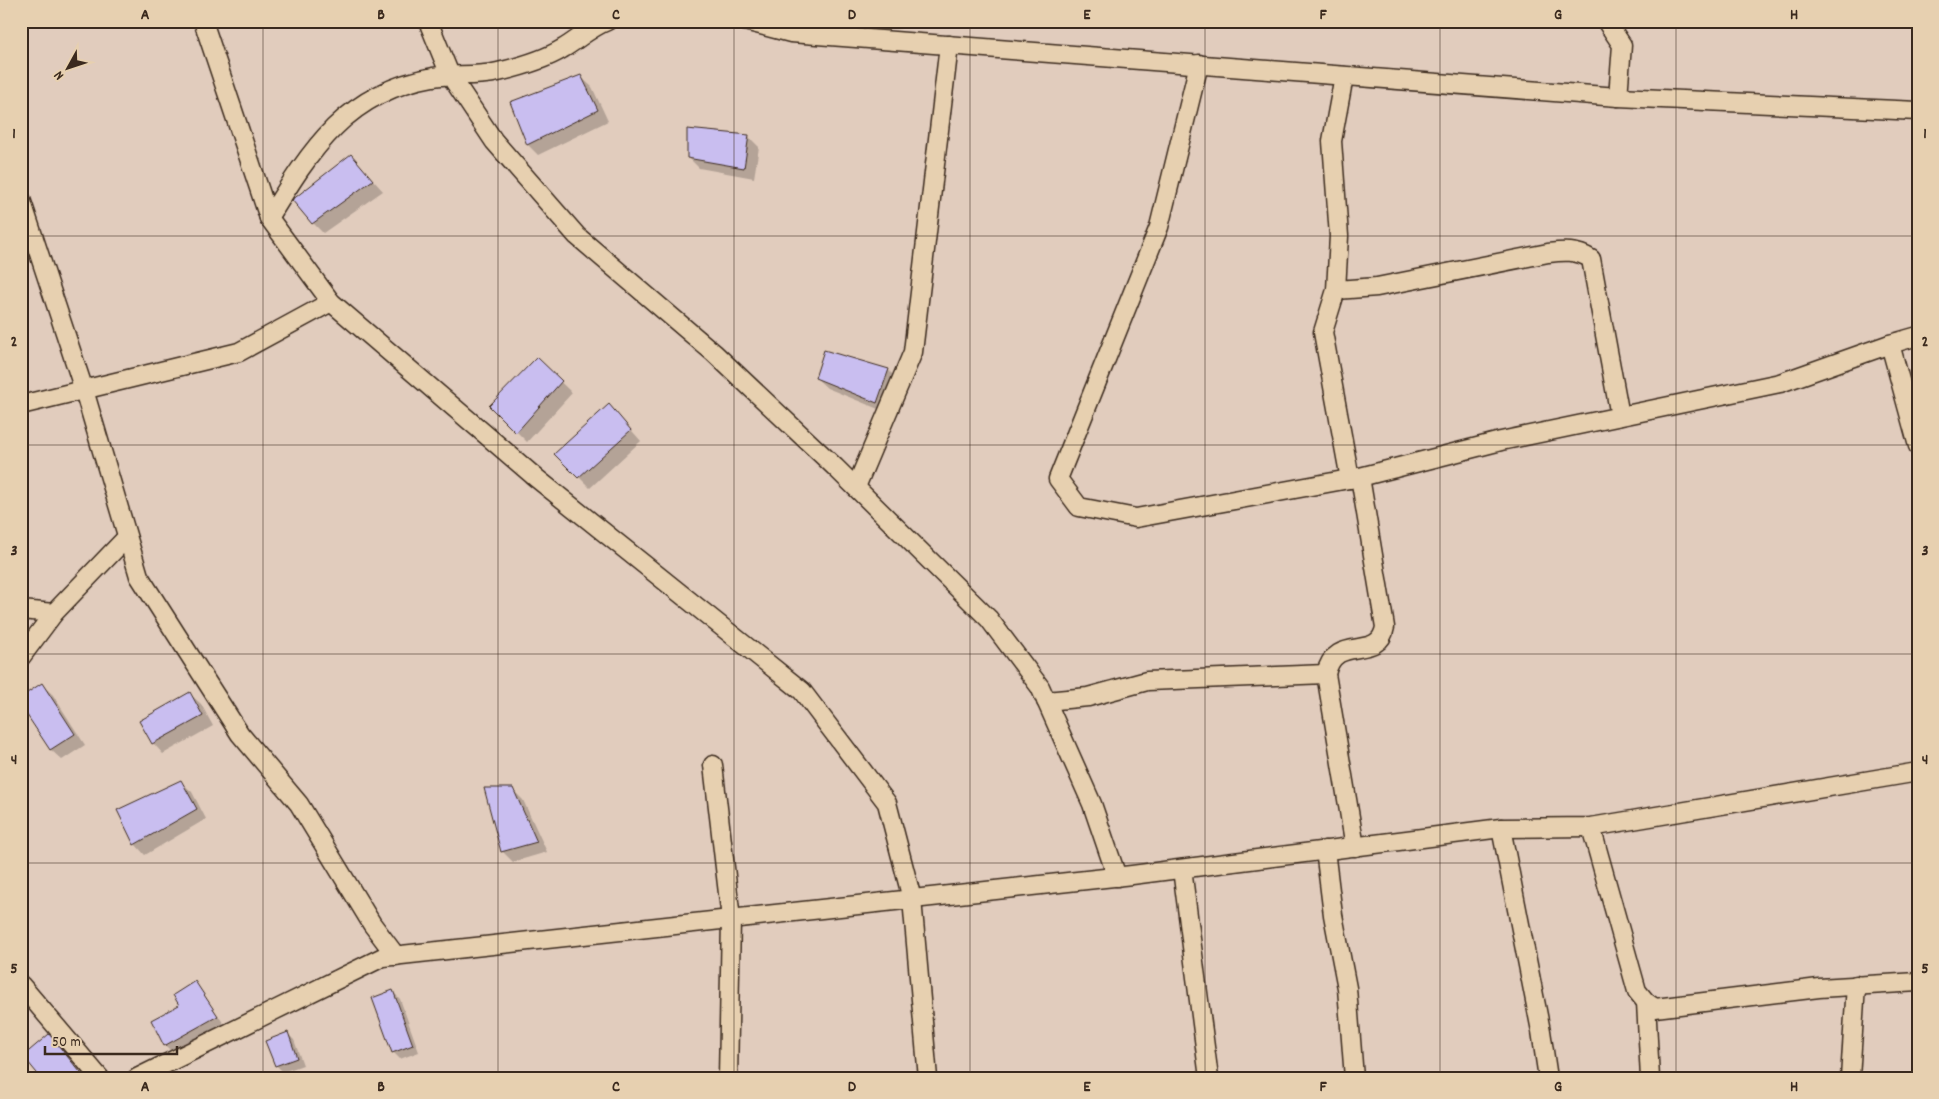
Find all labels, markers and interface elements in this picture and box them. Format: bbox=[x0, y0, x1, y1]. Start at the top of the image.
text: A bbox=[141, 4, 150, 27]
text: B bbox=[377, 4, 385, 27]
text: C bbox=[612, 4, 620, 27]
text: D bbox=[848, 4, 857, 27]
text: E bbox=[1083, 4, 1091, 27]
text: F bbox=[1319, 4, 1327, 27]
text: G bbox=[1554, 4, 1562, 27]
text: H bbox=[1790, 4, 1798, 27]
north arrow bbox=[42, 42, 92, 92]
text: N bbox=[50, 66, 69, 84]
text: 1 bbox=[12, 123, 16, 146]
text: 1 bbox=[1923, 123, 1927, 146]
text: 2 bbox=[11, 331, 18, 354]
text: 2 bbox=[1922, 331, 1929, 354]
text: 3 bbox=[10, 540, 18, 563]
text: 3 bbox=[1921, 540, 1929, 563]
text: 4 bbox=[11, 749, 17, 772]
text: 4 bbox=[1922, 749, 1928, 772]
text: 5 bbox=[10, 958, 18, 981]
text: 5 bbox=[1921, 958, 1929, 981]
scale bar bbox=[45, 1024, 178, 1056]
text: 50 m bbox=[52, 1032, 81, 1054]
text: A bbox=[141, 1076, 150, 1099]
text: B bbox=[377, 1076, 385, 1099]
text: C bbox=[612, 1076, 620, 1099]
text: D bbox=[848, 1076, 857, 1099]
text: E bbox=[1083, 1076, 1091, 1099]
text: F bbox=[1319, 1076, 1327, 1099]
text: G bbox=[1554, 1076, 1562, 1099]
text: H bbox=[1790, 1076, 1798, 1099]

